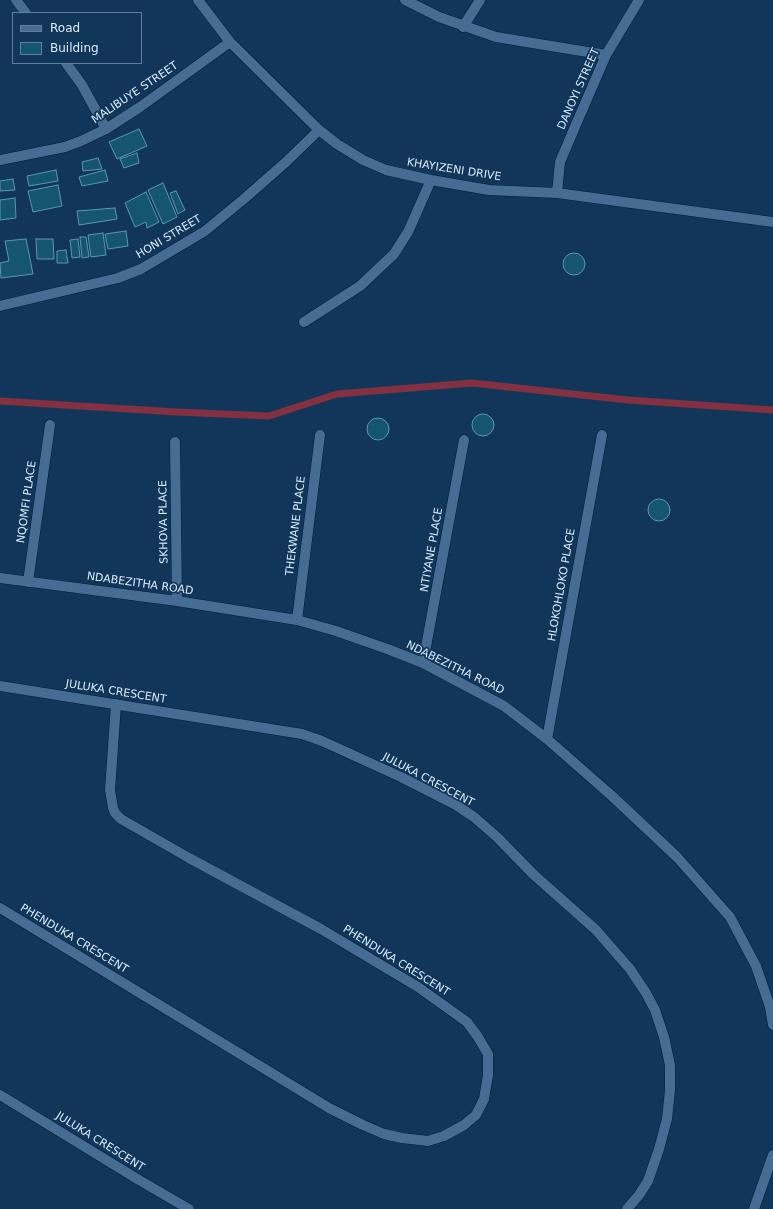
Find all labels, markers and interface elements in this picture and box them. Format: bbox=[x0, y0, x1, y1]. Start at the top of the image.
legend bbox=[12, 12, 142, 64]
text: Road bbox=[50, 21, 80, 35]
text: Building bbox=[50, 41, 99, 55]
street label: DANOYI STREET bbox=[555, 46, 603, 132]
street label: MALIBUYE STREET bbox=[89, 59, 181, 127]
street label: KHAYIZENI DRIVE bbox=[406, 156, 502, 184]
street label: HONI STREET bbox=[134, 212, 204, 262]
street label: NQOMFI PLACE bbox=[15, 460, 39, 544]
street label: THEKWANE PLACE bbox=[283, 475, 309, 577]
street label: SKHOVA PLACE bbox=[157, 480, 171, 564]
street label: NTIYANE PLACE bbox=[418, 507, 446, 593]
street label: HLOKOHLOKO PLACE bbox=[546, 528, 578, 642]
street label: NDABEZITHA ROAD bbox=[86, 570, 194, 598]
street label: NDABEZITHA ROAD bbox=[404, 639, 506, 697]
street label: JULUKA CRESCENT bbox=[65, 678, 167, 706]
street label: JULUKA CRESCENT bbox=[380, 750, 476, 810]
street label: PHENDUKA CRESCENT bbox=[18, 902, 130, 976]
street label: PHENDUKA CRESCENT bbox=[340, 923, 452, 999]
street label: JULUKA CRESCENT bbox=[53, 1109, 147, 1175]

